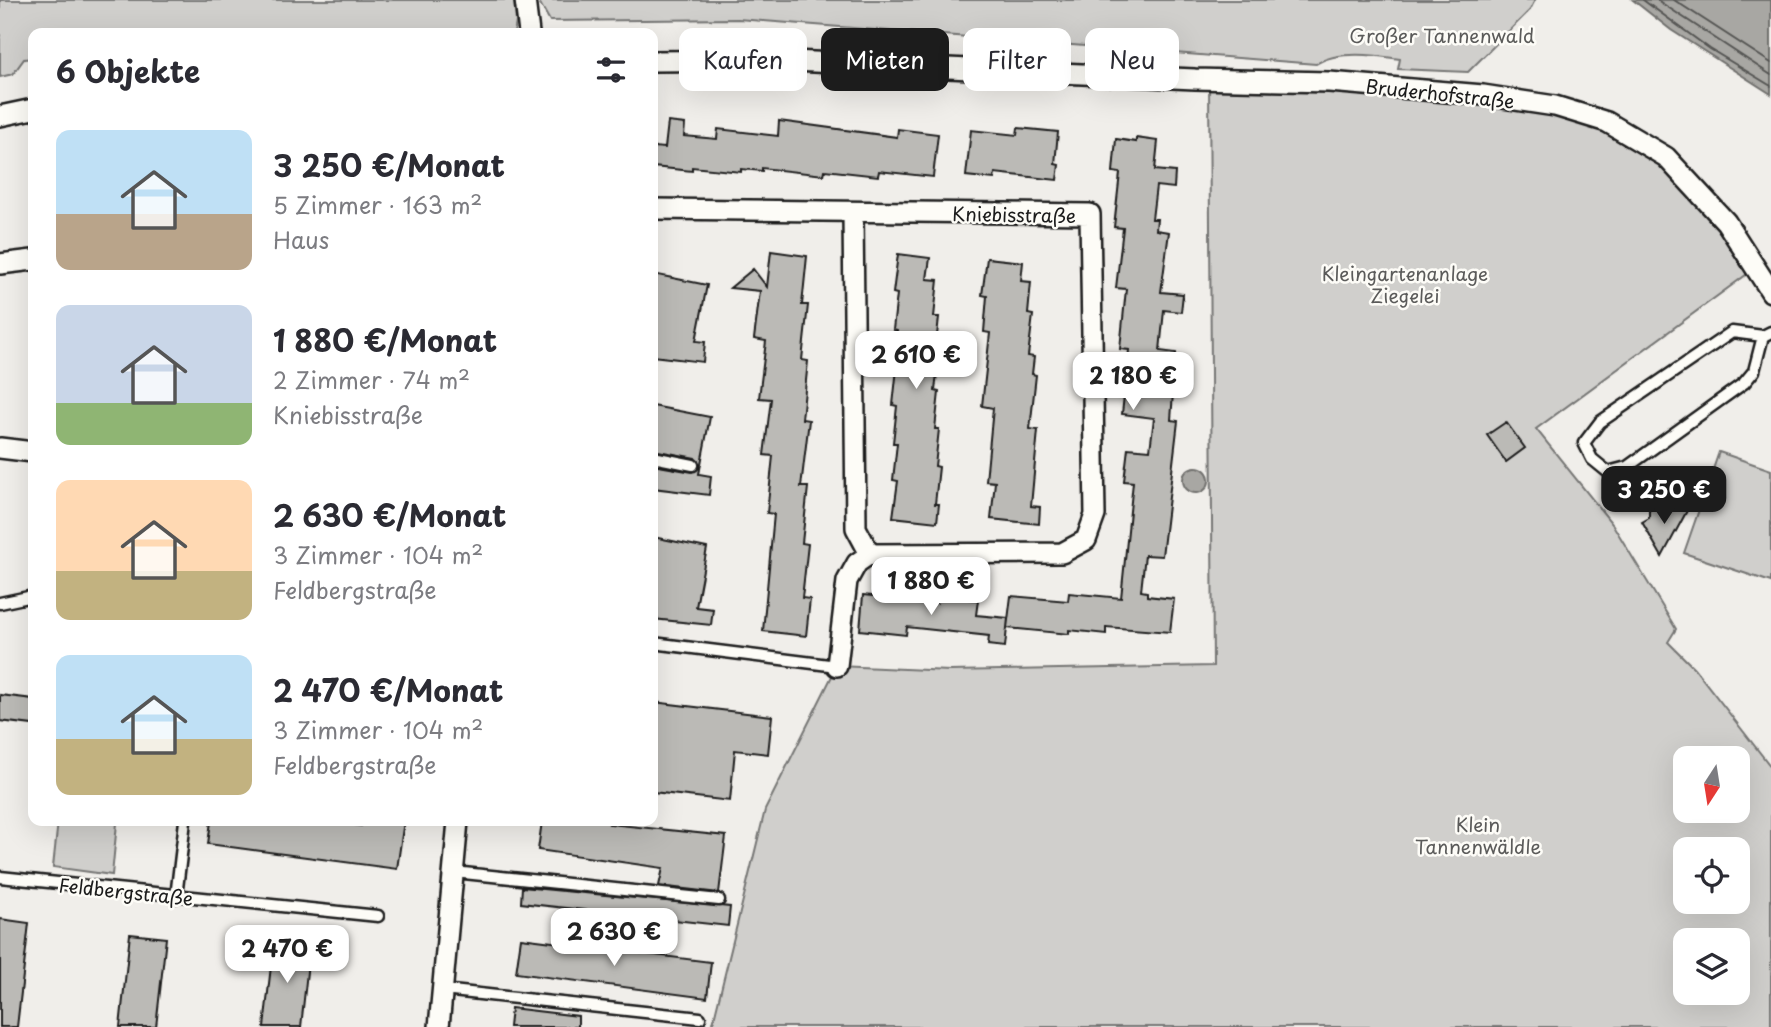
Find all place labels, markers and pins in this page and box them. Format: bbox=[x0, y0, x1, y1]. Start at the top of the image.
pin: 2 610 € bbox=[851, 332, 981, 391]
pin: 2 180 € bbox=[1068, 352, 1198, 412]
pin: 3 250 € bbox=[1599, 466, 1729, 526]
pin: 1 880 € bbox=[866, 558, 996, 617]
pin: 2 630 € bbox=[549, 908, 679, 968]
pin: 2 470 € bbox=[222, 926, 352, 985]

